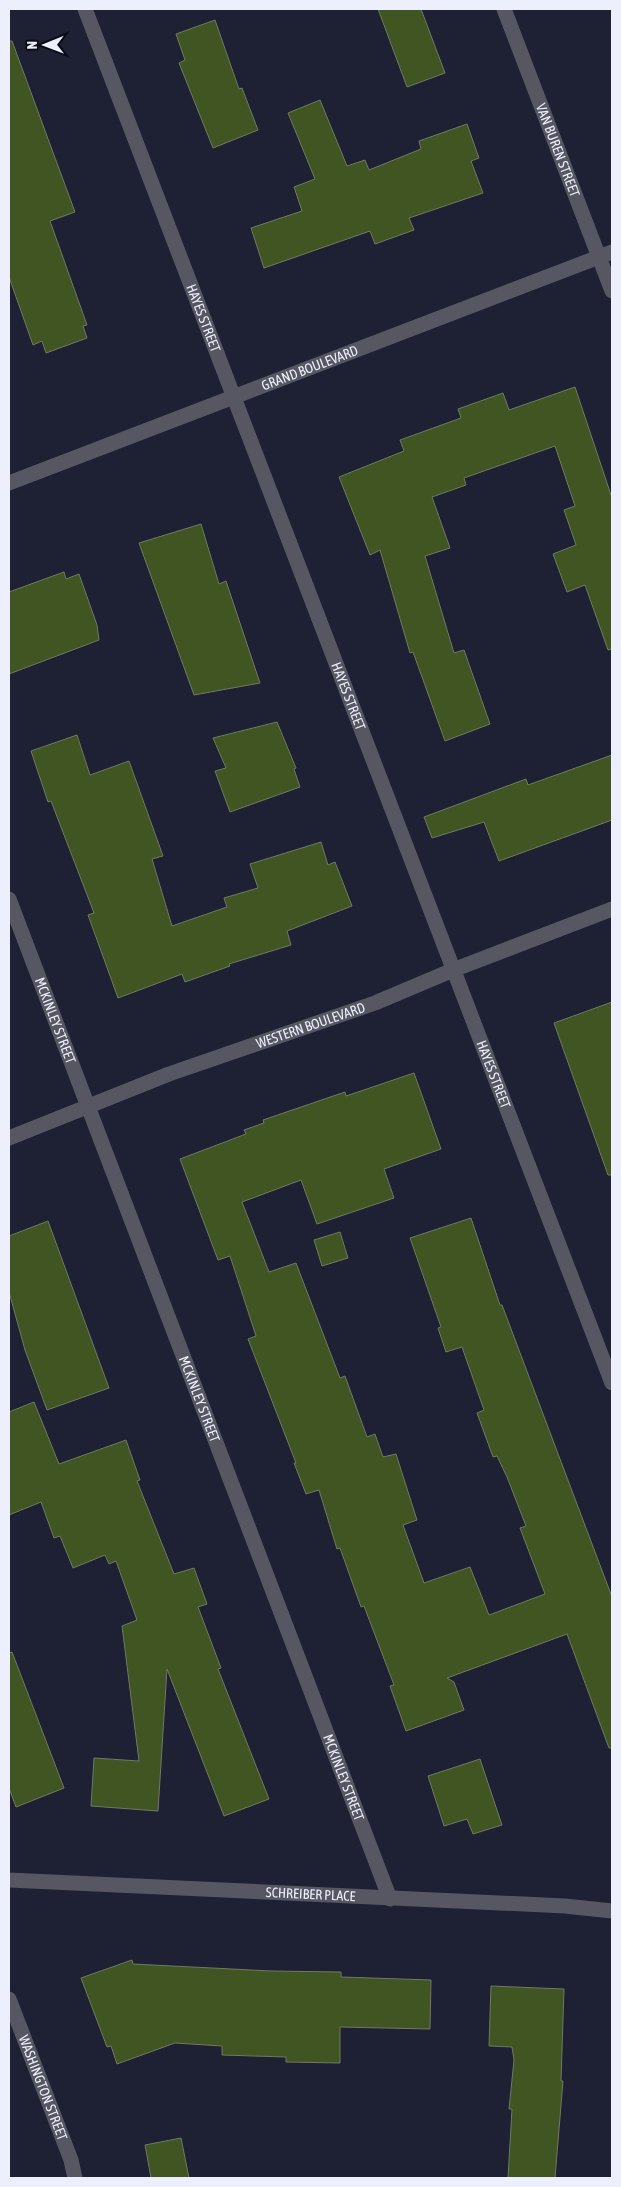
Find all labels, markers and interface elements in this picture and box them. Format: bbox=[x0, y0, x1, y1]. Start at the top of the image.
north arrow bbox=[20, 20, 70, 70]
text: N bbox=[24, 41, 40, 49]
street label: VAN BUREN STREET bbox=[533, 101, 583, 199]
street label: HAYES STREET bbox=[183, 282, 224, 354]
street label: GRAND BOULEVARD bbox=[259, 342, 360, 394]
street label: HAYES STREET bbox=[328, 660, 369, 732]
street label: MCKINLEY STREET bbox=[32, 975, 79, 1066]
street label: WESTERN BOULEVARD bbox=[254, 999, 367, 1051]
street label: HAYES STREET bbox=[473, 1038, 514, 1111]
street label: MCKINLEY STREET bbox=[176, 1354, 223, 1444]
street label: MCKINLEY STREET bbox=[320, 1732, 367, 1823]
street label: SCHREIBER PLACE bbox=[265, 1884, 356, 1904]
street label: WASHINGTON STREET bbox=[16, 2033, 71, 2143]

